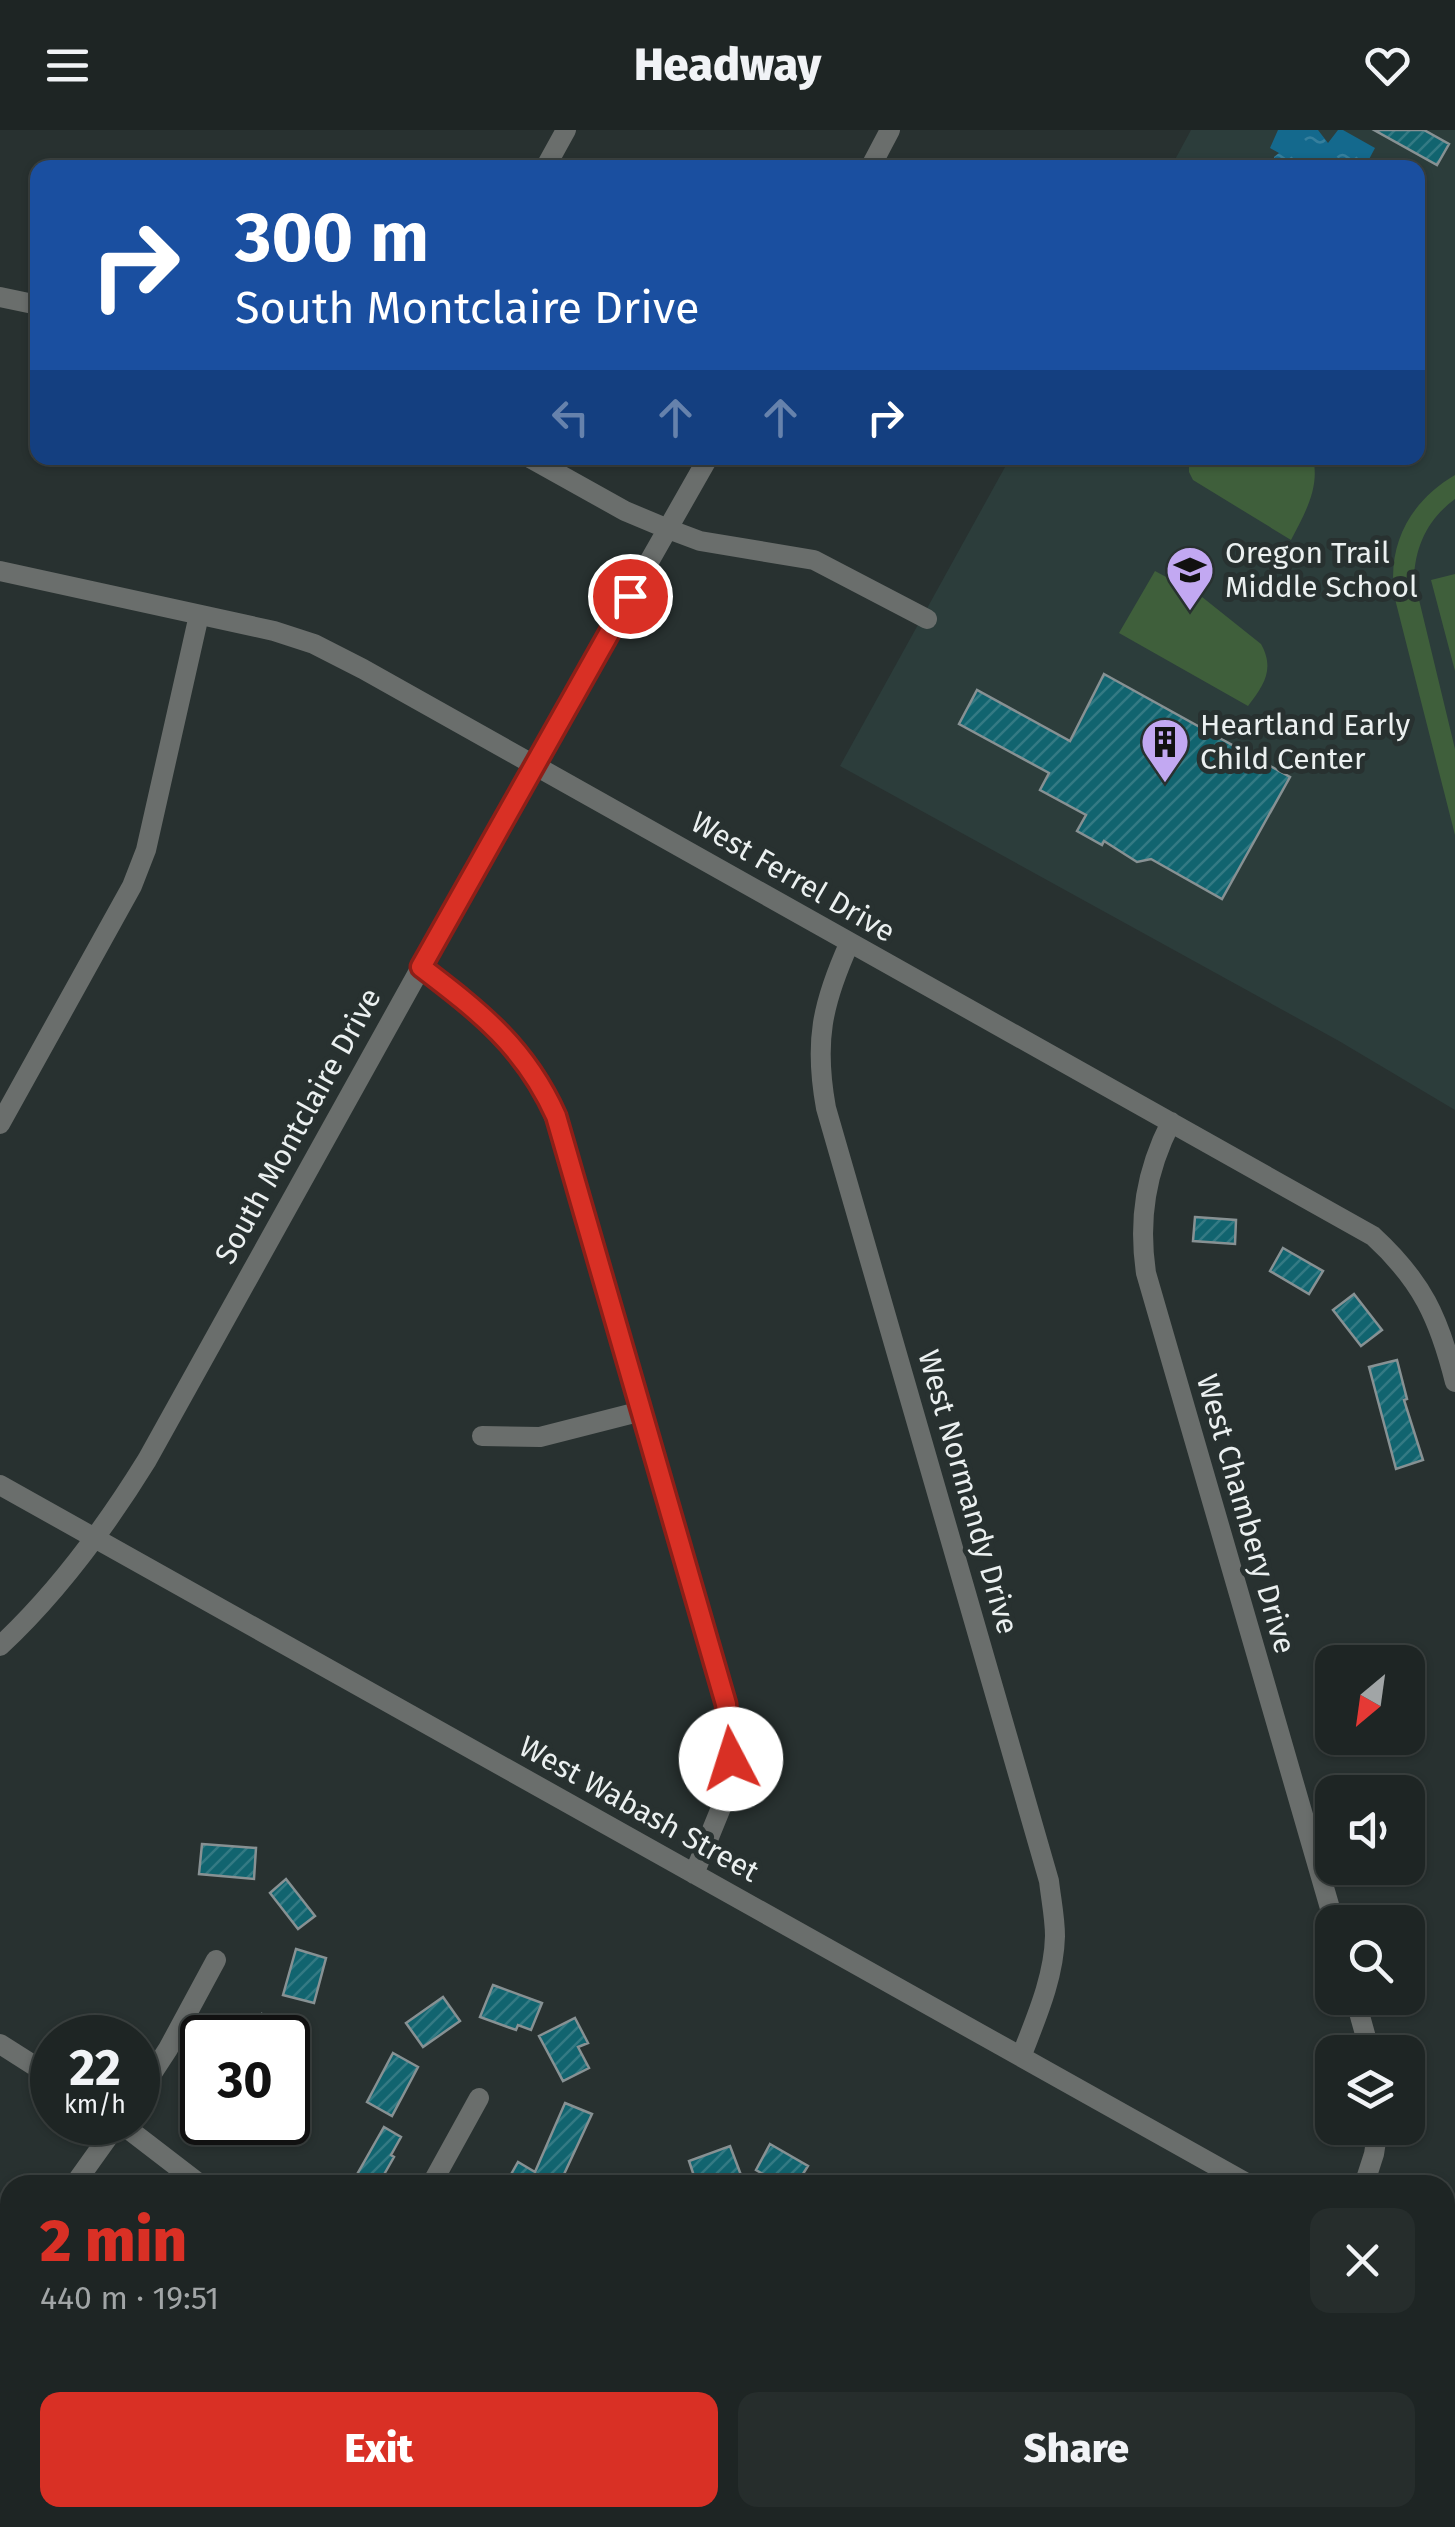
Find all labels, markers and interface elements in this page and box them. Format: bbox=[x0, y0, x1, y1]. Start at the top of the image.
icon: menu bbox=[40, 38, 95, 93]
text: Headway bbox=[634, 38, 821, 92]
icon: heart bbox=[1360, 38, 1415, 93]
text: 300 m bbox=[235, 196, 429, 280]
icon: right bbox=[70, 200, 200, 330]
text: South Montclaire Drive bbox=[235, 281, 699, 335]
icon: left bbox=[543, 390, 598, 445]
icon: ahead bbox=[648, 390, 703, 445]
icon: ahead bbox=[753, 390, 808, 445]
icon: right bbox=[858, 390, 913, 445]
place label: Oregon Trail Middle School bbox=[1225, 535, 1418, 605]
school or university icon: Oregon Trail Middle School bbox=[1164, 544, 1216, 612]
pin bbox=[588, 554, 673, 639]
icon: arrive bbox=[603, 569, 658, 624]
place label: Heartland Early Child Center bbox=[1200, 707, 1410, 777]
building icon: Heartland Early Child Center bbox=[1139, 716, 1191, 784]
street label: West Ferrel Drive bbox=[685, 804, 901, 950]
street label: South Montclaire Drive bbox=[207, 982, 389, 1270]
street label: West Normandy Drive bbox=[910, 1346, 1026, 1638]
street label: West Chambery Drive bbox=[1189, 1370, 1303, 1658]
north arrow bbox=[1315, 1645, 1425, 1755]
map controls bbox=[1315, 1645, 1425, 2145]
position arrow bbox=[679, 1707, 783, 1811]
street label: West Wabash Street bbox=[513, 1728, 765, 1890]
button: sound bbox=[1315, 1775, 1425, 1885]
button: search bbox=[1315, 1905, 1425, 2015]
speed limit sign: 30 bbox=[180, 2015, 310, 2145]
button: layers bbox=[1315, 2035, 1425, 2145]
text: 22 bbox=[69, 2038, 121, 2098]
text: km/h bbox=[64, 2090, 126, 2120]
text: 2 min bbox=[40, 2205, 187, 2277]
button: close bbox=[1310, 2208, 1415, 2313]
text: 440 m · 19:51 bbox=[40, 2279, 219, 2317]
button: Exit bbox=[40, 2392, 718, 2507]
button: Share bbox=[738, 2392, 1415, 2507]

